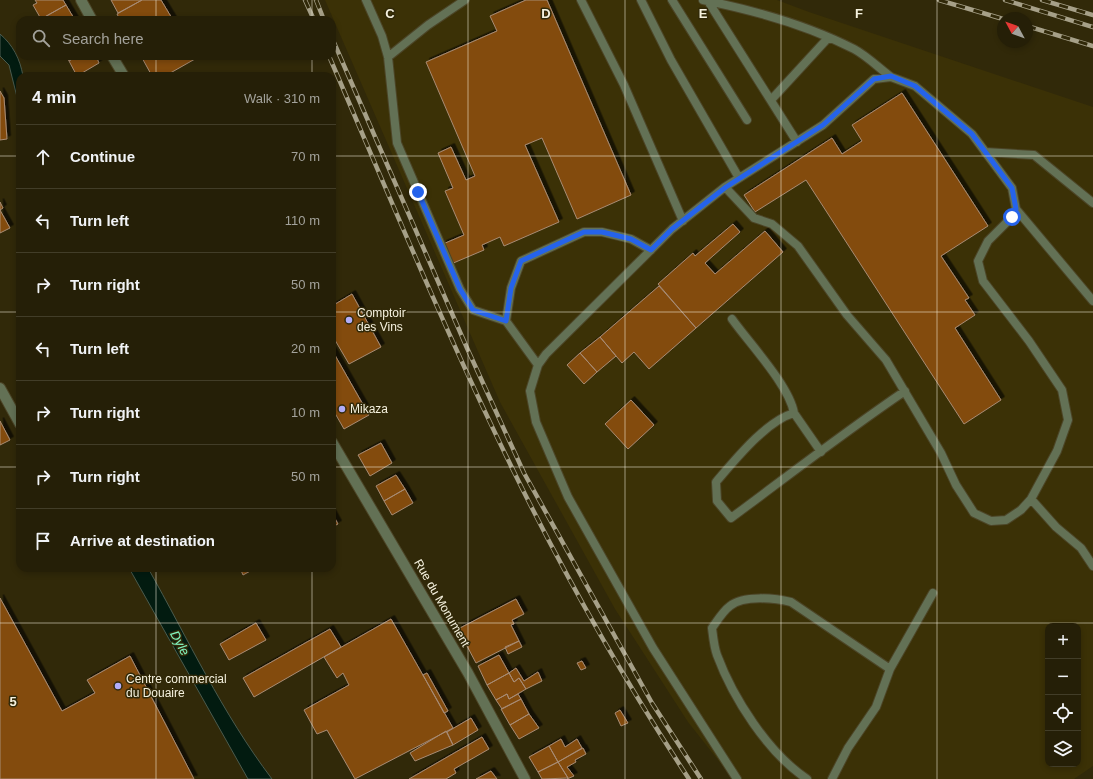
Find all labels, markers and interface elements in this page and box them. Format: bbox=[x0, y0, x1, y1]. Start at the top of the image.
text: C bbox=[385, 6, 395, 21]
text: D bbox=[541, 6, 551, 21]
text: E bbox=[699, 6, 708, 21]
text: F bbox=[855, 6, 863, 21]
north arrow bbox=[997, 12, 1033, 48]
search box bbox=[16, 16, 336, 60]
icon: search bbox=[30, 27, 52, 49]
text: Search here bbox=[62, 30, 144, 47]
text: 4 min bbox=[32, 88, 76, 107]
text: Walk · 310 m bbox=[244, 91, 320, 106]
icon: ahead bbox=[32, 146, 54, 168]
text: Continue bbox=[70, 148, 135, 165]
text: 70 m bbox=[291, 149, 320, 164]
route end bbox=[409, 183, 427, 201]
route start bbox=[1003, 208, 1021, 226]
icon: left bbox=[32, 210, 54, 232]
text: Turn left bbox=[70, 212, 129, 229]
text: 110 m bbox=[285, 213, 320, 228]
icon: right bbox=[32, 274, 54, 296]
text: Turn right bbox=[70, 276, 140, 293]
text: 50 m bbox=[291, 277, 320, 292]
place label: Comptoir des Vins bbox=[357, 306, 406, 334]
marker: Comptoir des Vins bbox=[344, 315, 354, 325]
icon: left bbox=[32, 338, 54, 360]
text: Turn left bbox=[70, 340, 129, 357]
text: 20 m bbox=[291, 341, 320, 356]
icon: right bbox=[32, 402, 54, 424]
place label: Mikaza bbox=[350, 402, 388, 416]
text: Turn right bbox=[70, 404, 140, 421]
marker: Mikaza bbox=[337, 404, 347, 414]
text: 10 m bbox=[291, 405, 320, 420]
icon: right bbox=[32, 466, 54, 488]
text: Turn right bbox=[70, 468, 140, 485]
text: 50 m bbox=[291, 469, 320, 484]
icon: arrive bbox=[32, 530, 54, 552]
text: Arrive at destination bbox=[70, 532, 215, 549]
street label: Rue du Monument bbox=[411, 557, 473, 650]
map controls bbox=[1045, 623, 1081, 767]
button: + bbox=[1045, 623, 1081, 659]
water label: Dyle bbox=[167, 628, 193, 658]
button: − bbox=[1045, 659, 1081, 695]
place label: Centre commercial du Douaire bbox=[126, 672, 227, 700]
marker: Centre commercial du Douaire bbox=[113, 681, 123, 691]
text: 5 bbox=[9, 694, 17, 709]
button: locate bbox=[1045, 695, 1081, 731]
button: layers bbox=[1045, 731, 1081, 767]

